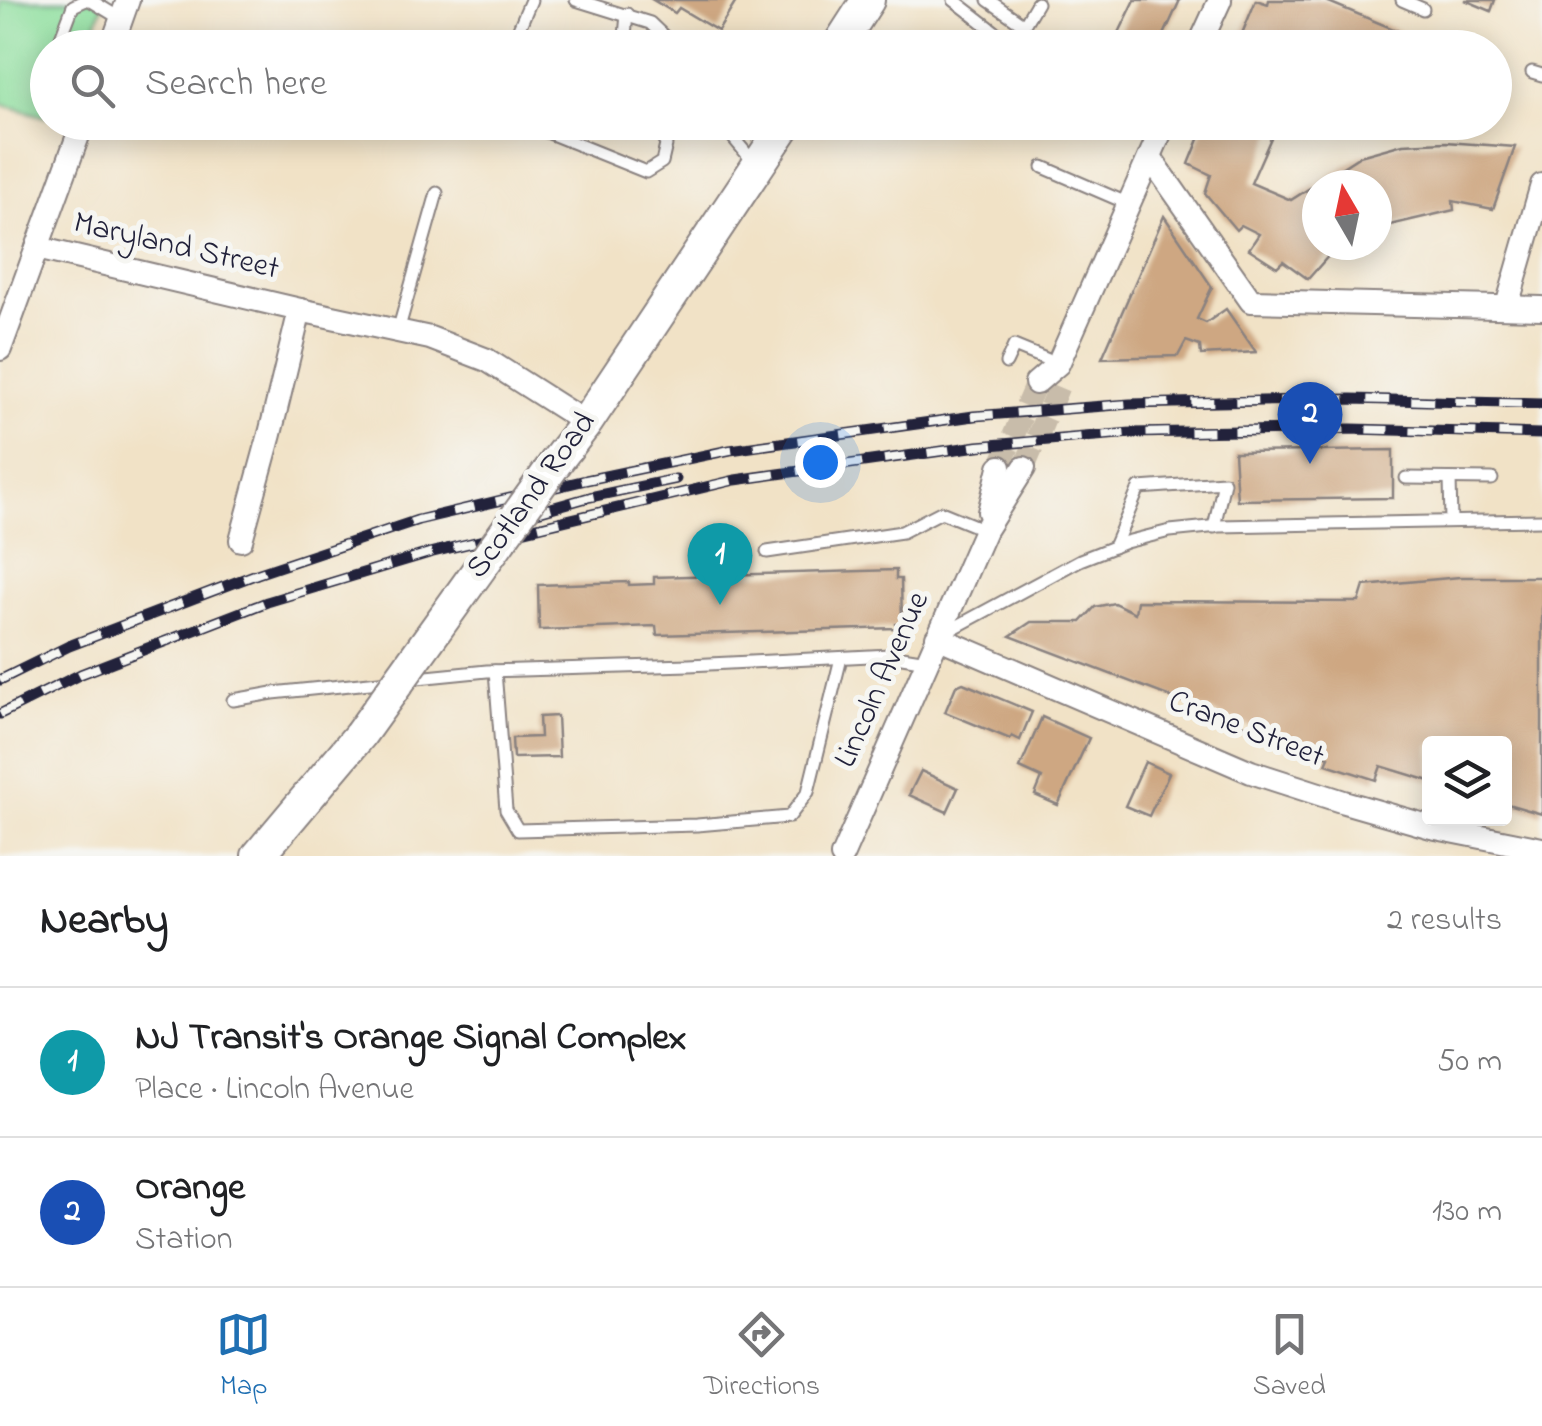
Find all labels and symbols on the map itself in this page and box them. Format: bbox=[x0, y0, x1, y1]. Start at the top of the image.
north arrow bbox=[1302, 170, 1392, 260]
street label: Maryland Street bbox=[69, 201, 284, 294]
pin: 2 bbox=[1278, 382, 1342, 464]
street label: Scotland Road bbox=[455, 403, 609, 589]
your location bbox=[795, 437, 846, 488]
pin: 1 bbox=[688, 522, 752, 605]
street label: Lincoln Avenue bbox=[823, 584, 943, 775]
street label: Crane Street bbox=[1161, 679, 1331, 781]

